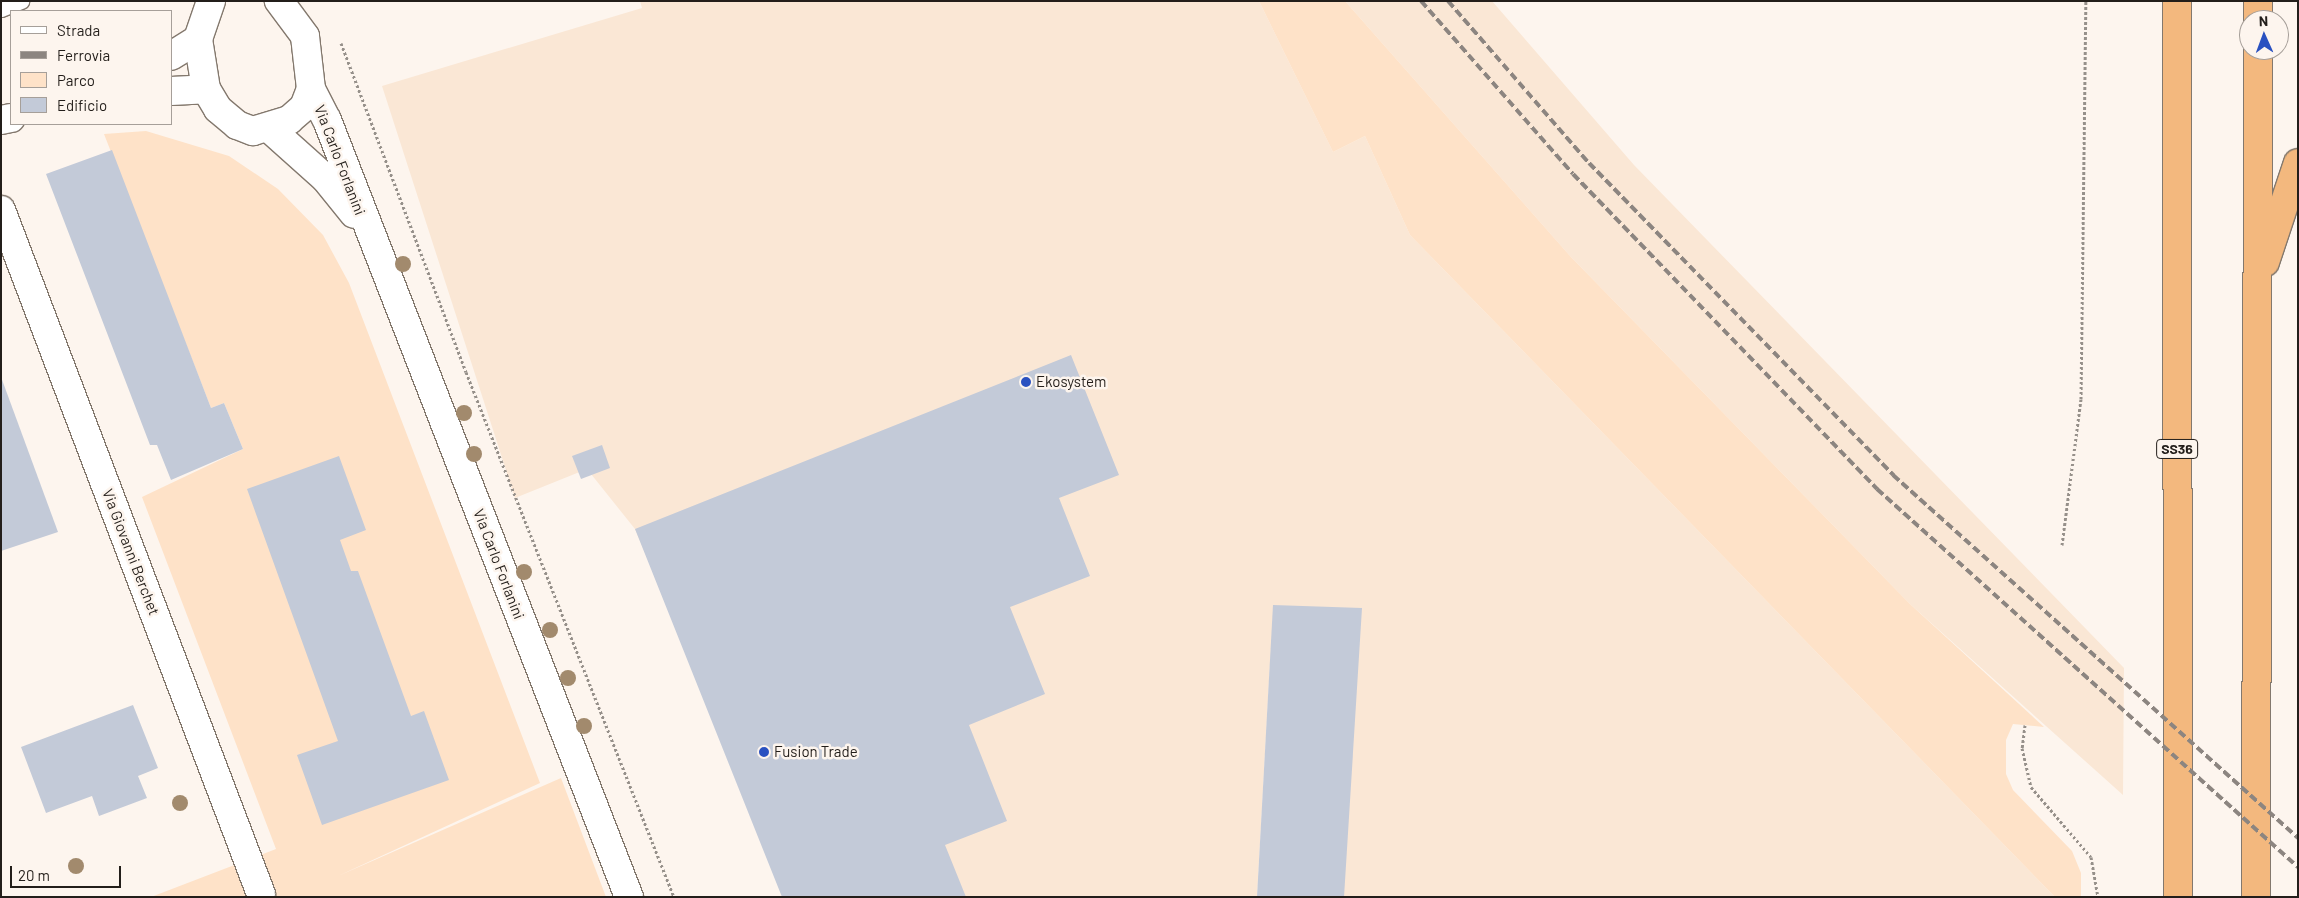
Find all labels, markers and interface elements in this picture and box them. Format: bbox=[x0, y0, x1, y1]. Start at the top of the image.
legend bbox=[10, 10, 172, 125]
north arrow bbox=[2239, 10, 2289, 60]
text: N bbox=[2259, 12, 2268, 29]
text: Strada bbox=[57, 21, 100, 39]
text: Ferrovia bbox=[57, 46, 110, 64]
text: Parco bbox=[57, 71, 95, 89]
text: Edificio bbox=[57, 96, 107, 114]
street label: Via Carlo Forlanini bbox=[311, 102, 369, 218]
place label: Ekosystem bbox=[1036, 373, 1107, 391]
marker: Ekosystem bbox=[1020, 376, 1032, 388]
road number: SS36 bbox=[2156, 438, 2198, 460]
street label: Via Giovanni Berchet bbox=[99, 486, 163, 618]
street label: Via Carlo Forlanini bbox=[470, 506, 528, 622]
place label: Fusion Trade bbox=[774, 743, 858, 761]
marker: Fusion Trade bbox=[758, 746, 770, 758]
scale bar bbox=[12, 856, 124, 888]
text: 20 m bbox=[18, 866, 50, 884]

